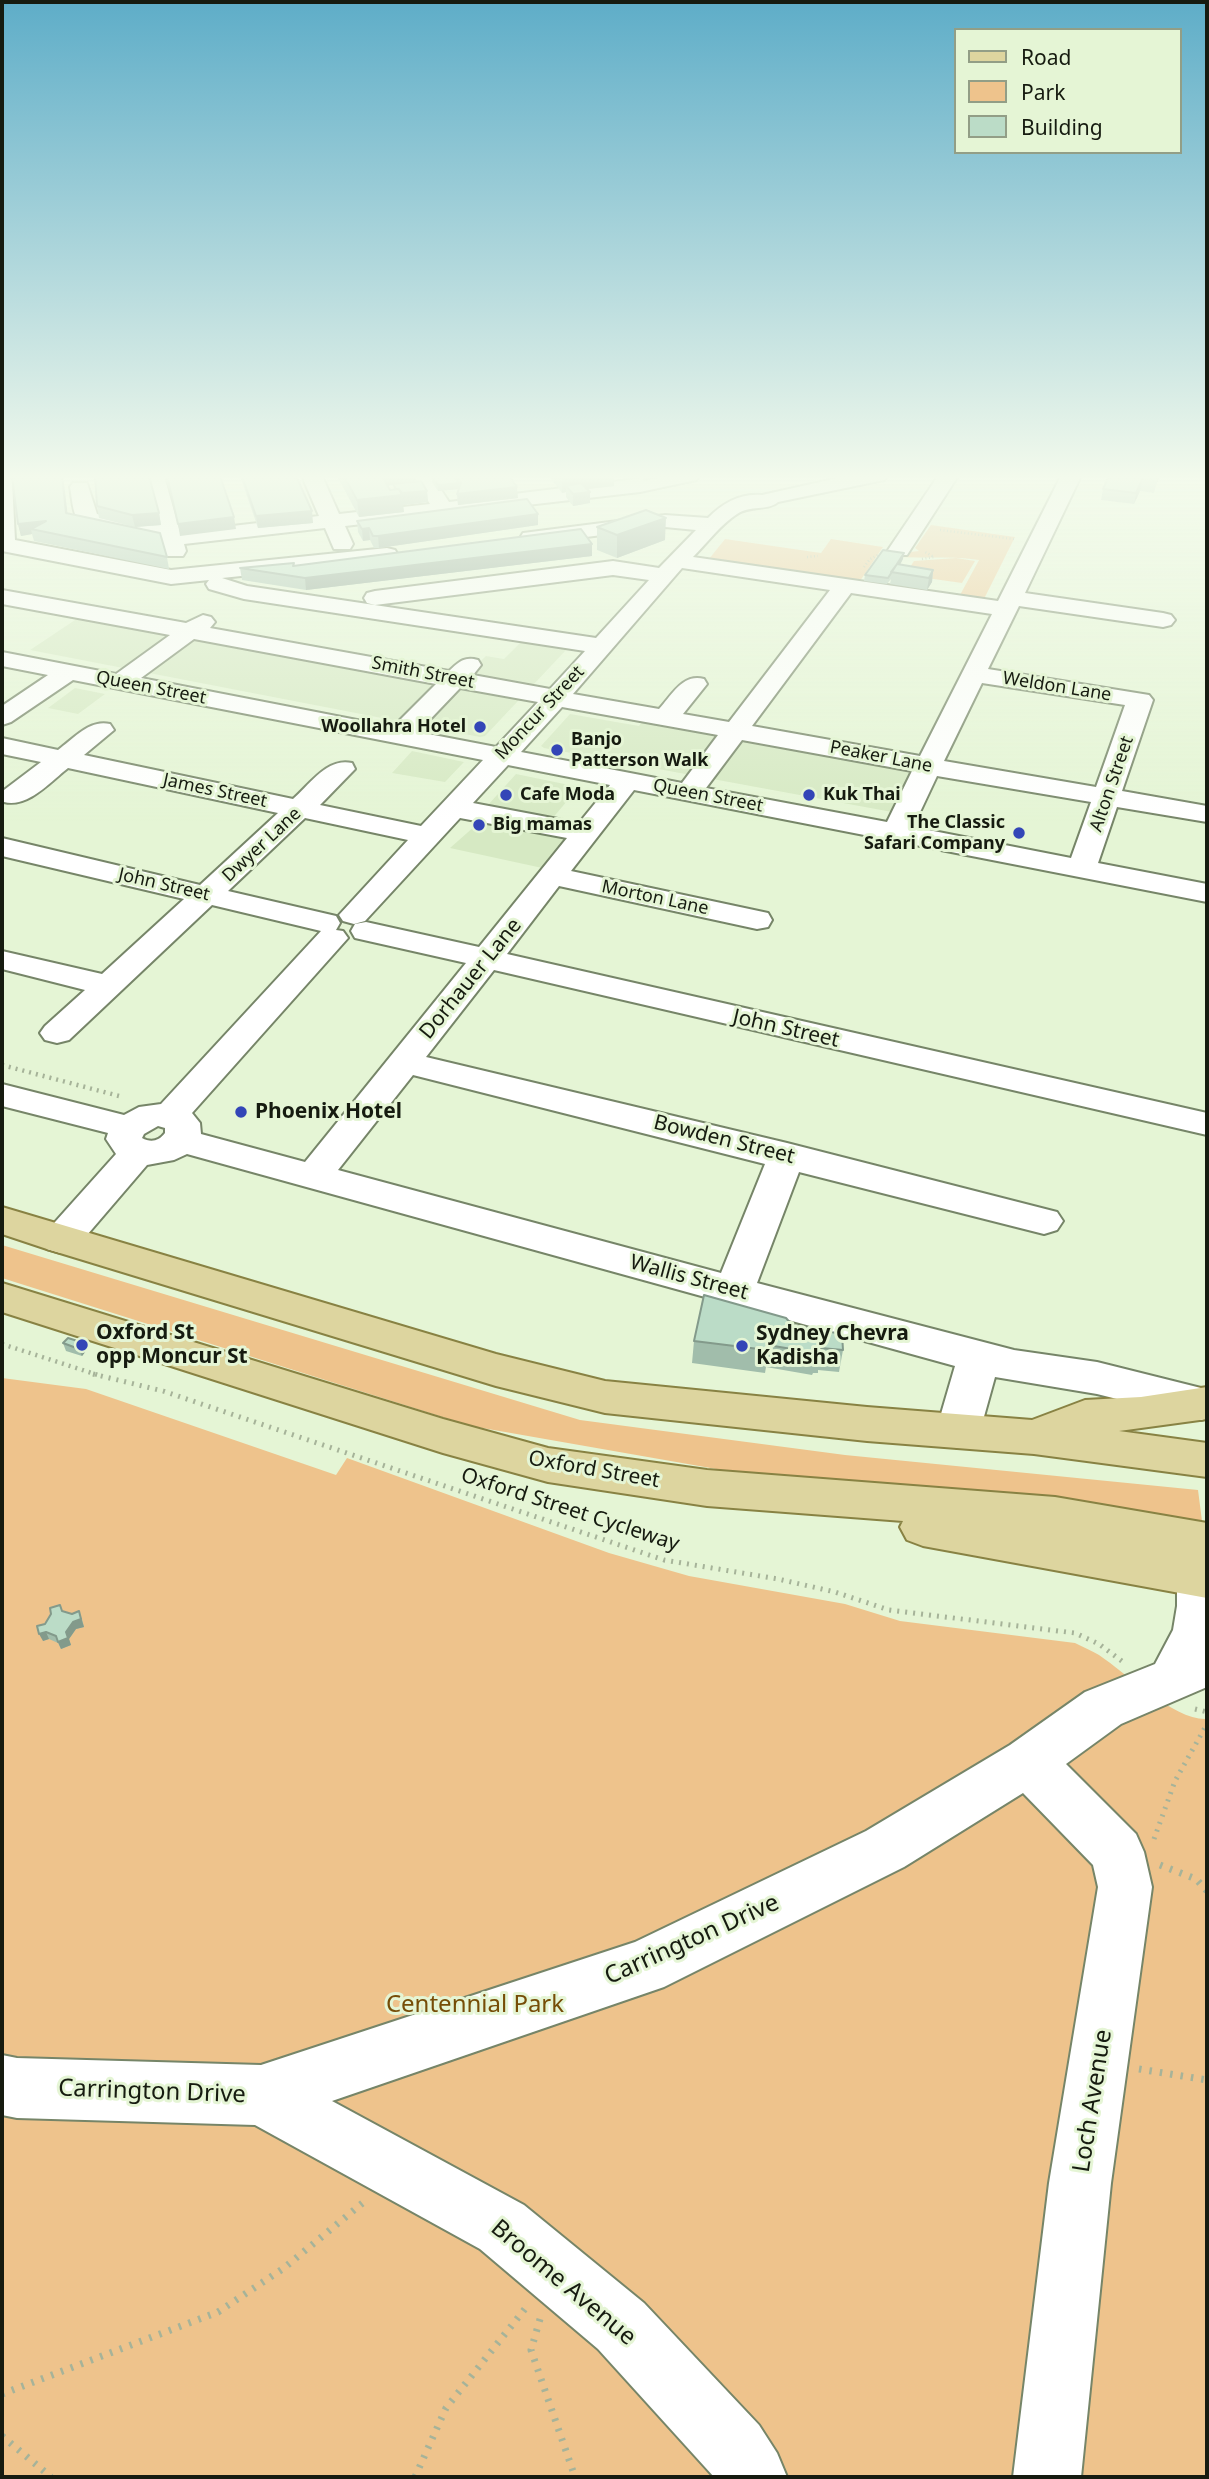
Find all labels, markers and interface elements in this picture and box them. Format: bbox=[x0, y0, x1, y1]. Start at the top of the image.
legend bbox=[954, 28, 1181, 154]
text: Road bbox=[1021, 43, 1071, 71]
text: Park bbox=[1021, 78, 1065, 106]
text: Building bbox=[1021, 113, 1103, 141]
street label: Smith Street bbox=[370, 652, 476, 694]
street label: Moncur Street bbox=[491, 662, 589, 764]
street label: Queen Street bbox=[94, 667, 208, 709]
street label: Weldon Lane bbox=[1001, 668, 1113, 706]
place label: Woollahra Hotel bbox=[321, 716, 466, 738]
marker: Woollahra Hotel bbox=[472, 719, 488, 735]
place label: Banjo Patterson Walk bbox=[571, 729, 708, 772]
street label: Alton Street bbox=[1086, 733, 1138, 835]
street label: Peaker Lane bbox=[828, 736, 934, 778]
marker: Banjo Patterson Walk bbox=[549, 742, 565, 758]
street label: James Street bbox=[161, 769, 269, 813]
street label: Queen Street bbox=[651, 775, 765, 817]
place label: Cafe Moda bbox=[520, 784, 615, 806]
place label: Kuk Thai bbox=[823, 784, 901, 806]
marker: Cafe Moda bbox=[498, 787, 514, 803]
marker: Kuk Thai bbox=[801, 787, 817, 803]
street label: Dwyer Lane bbox=[218, 803, 306, 887]
place label: The Classic Safari Company bbox=[864, 812, 1005, 854]
place label: Big mamas bbox=[493, 814, 592, 836]
marker: Big mamas bbox=[471, 817, 487, 833]
marker: The Classic Safari Company bbox=[1011, 825, 1027, 841]
street label: John Street bbox=[116, 864, 212, 906]
street label: Morton Lane bbox=[600, 876, 710, 920]
street label: Dorhauer Lane bbox=[415, 914, 527, 1044]
street label: John Street bbox=[730, 1005, 842, 1053]
place label: Phoenix Hotel bbox=[255, 1099, 402, 1125]
marker: Phoenix Hotel bbox=[233, 1104, 249, 1120]
street label: Bowden Street bbox=[651, 1110, 797, 1170]
street label: Wallis Street bbox=[627, 1250, 751, 1306]
place label: Oxford St opp Moncur St bbox=[96, 1320, 248, 1370]
place label: Sydney Chevra Kadisha bbox=[756, 1321, 909, 1371]
marker: Oxford St opp Moncur St bbox=[74, 1337, 90, 1353]
marker: Sydney Chevra Kadisha bbox=[734, 1338, 750, 1354]
street label: Oxford Street bbox=[526, 1446, 662, 1494]
street label: Oxford Street Cycleway bbox=[458, 1463, 682, 1557]
street label: Carrington Drive bbox=[600, 1889, 784, 1991]
park label: Centennial Park bbox=[386, 1991, 564, 2019]
street label: Loch Avenue bbox=[1068, 2028, 1118, 2174]
street label: Carrington Drive bbox=[58, 2074, 246, 2110]
street label: Broome Avenue bbox=[485, 2214, 641, 2352]

